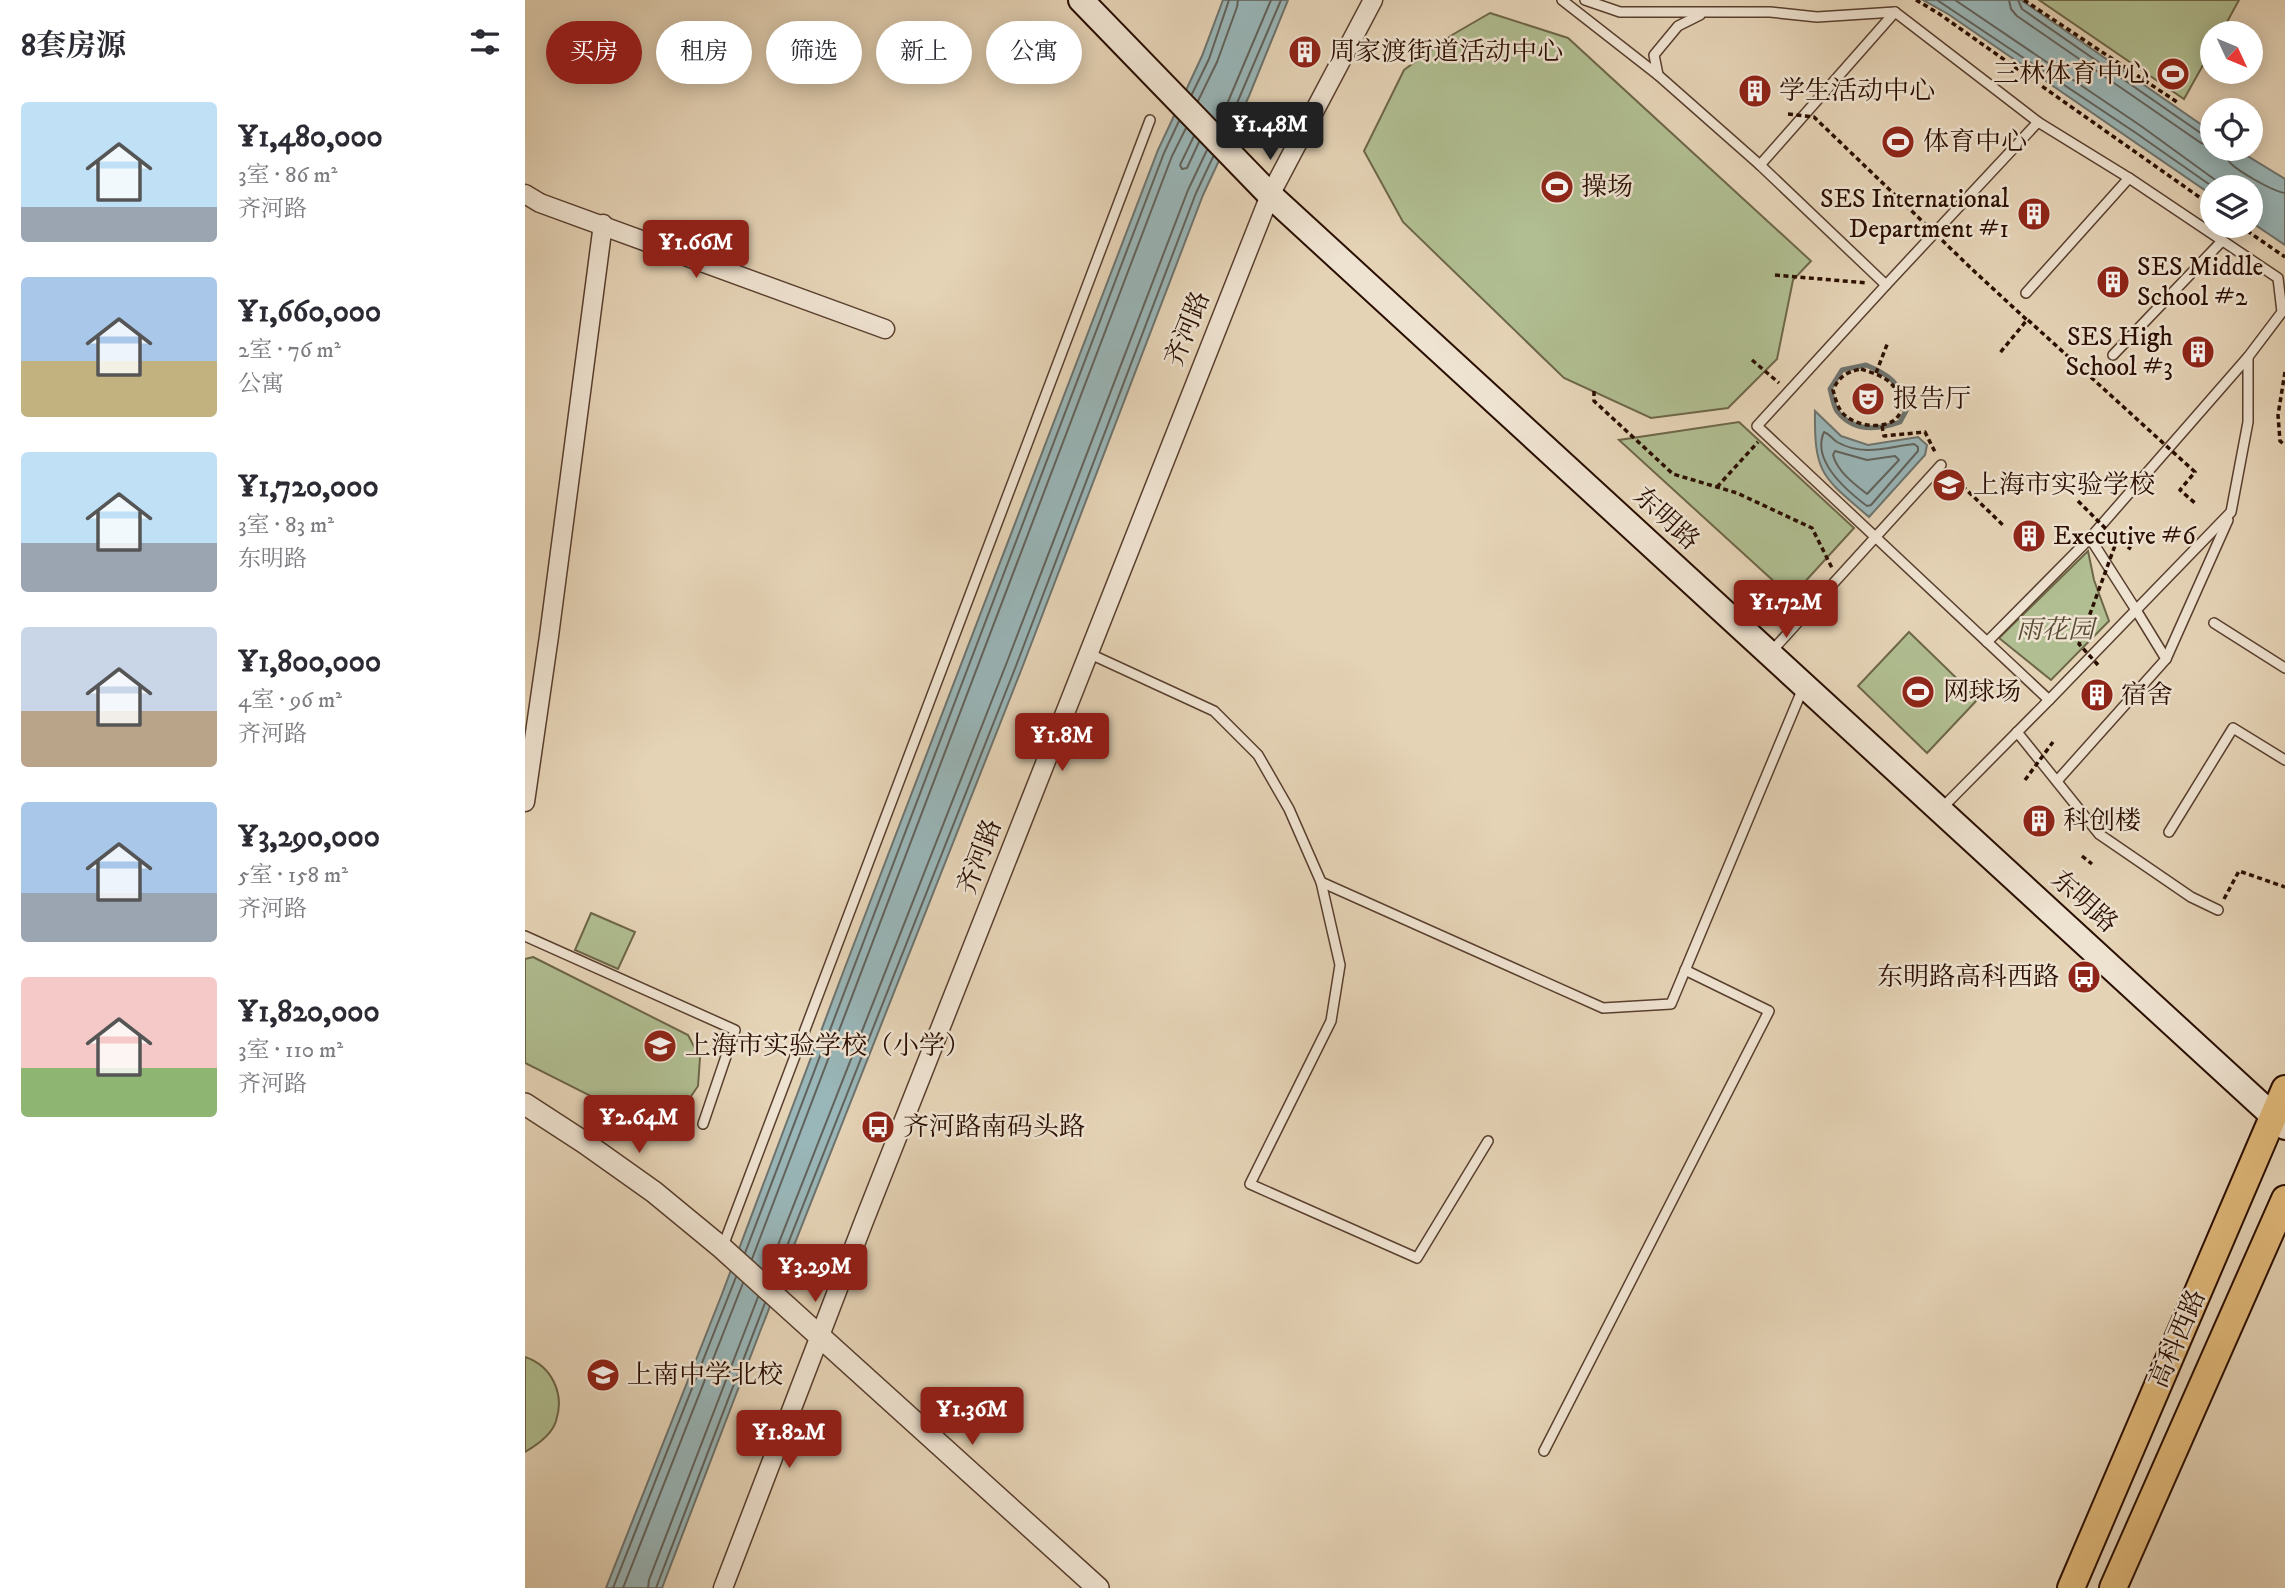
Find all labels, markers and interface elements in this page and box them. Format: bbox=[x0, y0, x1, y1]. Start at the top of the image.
chip: 买房 bbox=[546, 21, 642, 84]
chip: 租房 bbox=[656, 21, 752, 84]
chip: 筛选 bbox=[766, 21, 862, 84]
chip: 新上 bbox=[876, 21, 972, 84]
chip: 公寓 bbox=[986, 21, 1082, 84]
north arrow bbox=[2200, 21, 2263, 84]
map controls bbox=[2200, 21, 2263, 238]
icon: filters bbox=[466, 23, 504, 61]
text: 8套房源 bbox=[21, 28, 126, 65]
building icon: 周家渡街道活动中心 bbox=[1286, 33, 1324, 71]
place label: 周家渡街道活动中心 bbox=[1329, 36, 1563, 69]
sports icon: 三林体育中心 bbox=[2154, 55, 2192, 93]
place label: 三林体育中心 bbox=[1993, 58, 2149, 91]
building icon: 学生活动中心 bbox=[1736, 72, 1774, 110]
place label: 学生活动中心 bbox=[1779, 75, 1935, 108]
button: locate bbox=[2200, 98, 2263, 161]
pin: ¥1.48M bbox=[1213, 102, 1327, 162]
text: ¥1.48M bbox=[1232, 110, 1308, 139]
text: ¥1,480,000 bbox=[238, 119, 383, 156]
sports icon: 体育中心 bbox=[1879, 123, 1917, 161]
place label: 体育中心 bbox=[1923, 126, 2027, 159]
icon: home bbox=[77, 130, 161, 214]
text: 3室 · 86 m² bbox=[238, 161, 337, 190]
sports icon: 操场 bbox=[1538, 168, 1576, 206]
place label: 操场 bbox=[1581, 171, 1633, 204]
button: layers bbox=[2200, 175, 2263, 238]
place label: SES International Department #1 bbox=[1820, 183, 2009, 246]
text: 齐河路 bbox=[238, 195, 307, 224]
building icon: SES International Department #1 bbox=[2015, 195, 2053, 233]
pin: ¥1.66M bbox=[639, 220, 753, 280]
text: ¥1.66M bbox=[659, 228, 733, 257]
place label: SES Middle School #2 bbox=[2137, 251, 2263, 314]
building icon: SES Middle School #2 bbox=[2094, 263, 2132, 301]
street label: 齐河路 bbox=[1158, 287, 1218, 371]
text: ¥1,660,000 bbox=[238, 294, 381, 331]
icon: home bbox=[77, 305, 161, 389]
place label: SES High School #3 bbox=[2065, 321, 2173, 384]
building icon: SES High School #3 bbox=[2179, 333, 2217, 371]
text: 2室 · 76 m² bbox=[238, 336, 341, 365]
text: 公寓 bbox=[238, 370, 284, 399]
theatre icon: 报告厅 bbox=[1849, 380, 1887, 418]
place label: 报告厅 bbox=[1893, 383, 1971, 416]
school or university icon: 上海市实验学校 bbox=[1930, 466, 1968, 504]
text: ¥1,720,000 bbox=[238, 469, 379, 506]
place label: 上海市实验学校 bbox=[1973, 469, 2155, 502]
icon: home bbox=[77, 480, 161, 564]
street label: 东明路 bbox=[1626, 480, 1706, 558]
text: 3室 · 83 m² bbox=[238, 511, 334, 540]
building icon: Executive #6 bbox=[2010, 517, 2048, 555]
place label: Executive #6 bbox=[2053, 520, 2197, 553]
text: 东明路 bbox=[238, 545, 307, 574]
pin: ¥1.72M bbox=[1729, 580, 1843, 640]
text: ¥1.72M bbox=[1750, 588, 1822, 617]
park label: 雨花园 bbox=[2016, 614, 2098, 647]
text: ¥1,800,000 bbox=[238, 644, 381, 681]
icon: home bbox=[77, 655, 161, 739]
sports icon: 网球场 bbox=[1899, 673, 1937, 711]
place label: 网球场 bbox=[1943, 676, 2021, 709]
building icon: 宿舍 bbox=[2078, 676, 2116, 714]
place label: 宿舍 bbox=[2121, 679, 2173, 712]
text: 4室 · 96 m² bbox=[238, 686, 342, 715]
pin: ¥1.8M bbox=[1013, 714, 1111, 773]
text: 齐河路 bbox=[238, 720, 307, 749]
text: ¥1.8M bbox=[1031, 721, 1093, 750]
building icon: 科创楼 bbox=[2020, 802, 2058, 840]
place label: 科创楼 bbox=[2063, 805, 2141, 838]
street label: 齐河路 bbox=[951, 815, 1009, 899]
text: ¥3,290,000 bbox=[238, 819, 380, 856]
icon: home bbox=[77, 830, 161, 914]
text: 5室 · 158 m² bbox=[238, 861, 348, 890]
street label: 东明路 bbox=[2044, 864, 2124, 940]
text: 齐河路 bbox=[238, 895, 307, 924]
bus stop icon: 东明路高科西路 bbox=[2065, 958, 2103, 996]
place label: 东明路高科西路 bbox=[1877, 961, 2059, 994]
text: ¥1,820,000 bbox=[238, 994, 380, 1031]
icon: home bbox=[77, 1005, 161, 1089]
school or university icon: 上海市实验学校（小学） bbox=[641, 1027, 679, 1065]
place label: 上海市实验学校（小学） bbox=[685, 1030, 971, 1063]
text: 3室 · 110 m² bbox=[238, 1036, 343, 1065]
text: 齐河路 bbox=[238, 1070, 307, 1099]
pin: ¥2.64M bbox=[582, 1096, 696, 1155]
text: ¥2.64M bbox=[600, 1103, 678, 1132]
bus stop icon: 齐河路南码头路 bbox=[859, 1108, 897, 1146]
place label: 齐河路南码头路 bbox=[903, 1111, 1085, 1144]
pin: ¥3.29M bbox=[758, 1244, 872, 1304]
text: ¥3.29M bbox=[778, 1252, 852, 1281]
street label: 高科西路 bbox=[2142, 1285, 2214, 1393]
school or university icon: 上南中学北校 bbox=[584, 1356, 622, 1394]
place label: 上南中学北校 bbox=[627, 1359, 783, 1392]
pin: ¥1.36M bbox=[915, 1388, 1029, 1447]
text: ¥1.36M bbox=[937, 1395, 1007, 1424]
pin: ¥1.82M bbox=[732, 1410, 846, 1470]
text: ¥1.82M bbox=[752, 1418, 826, 1447]

